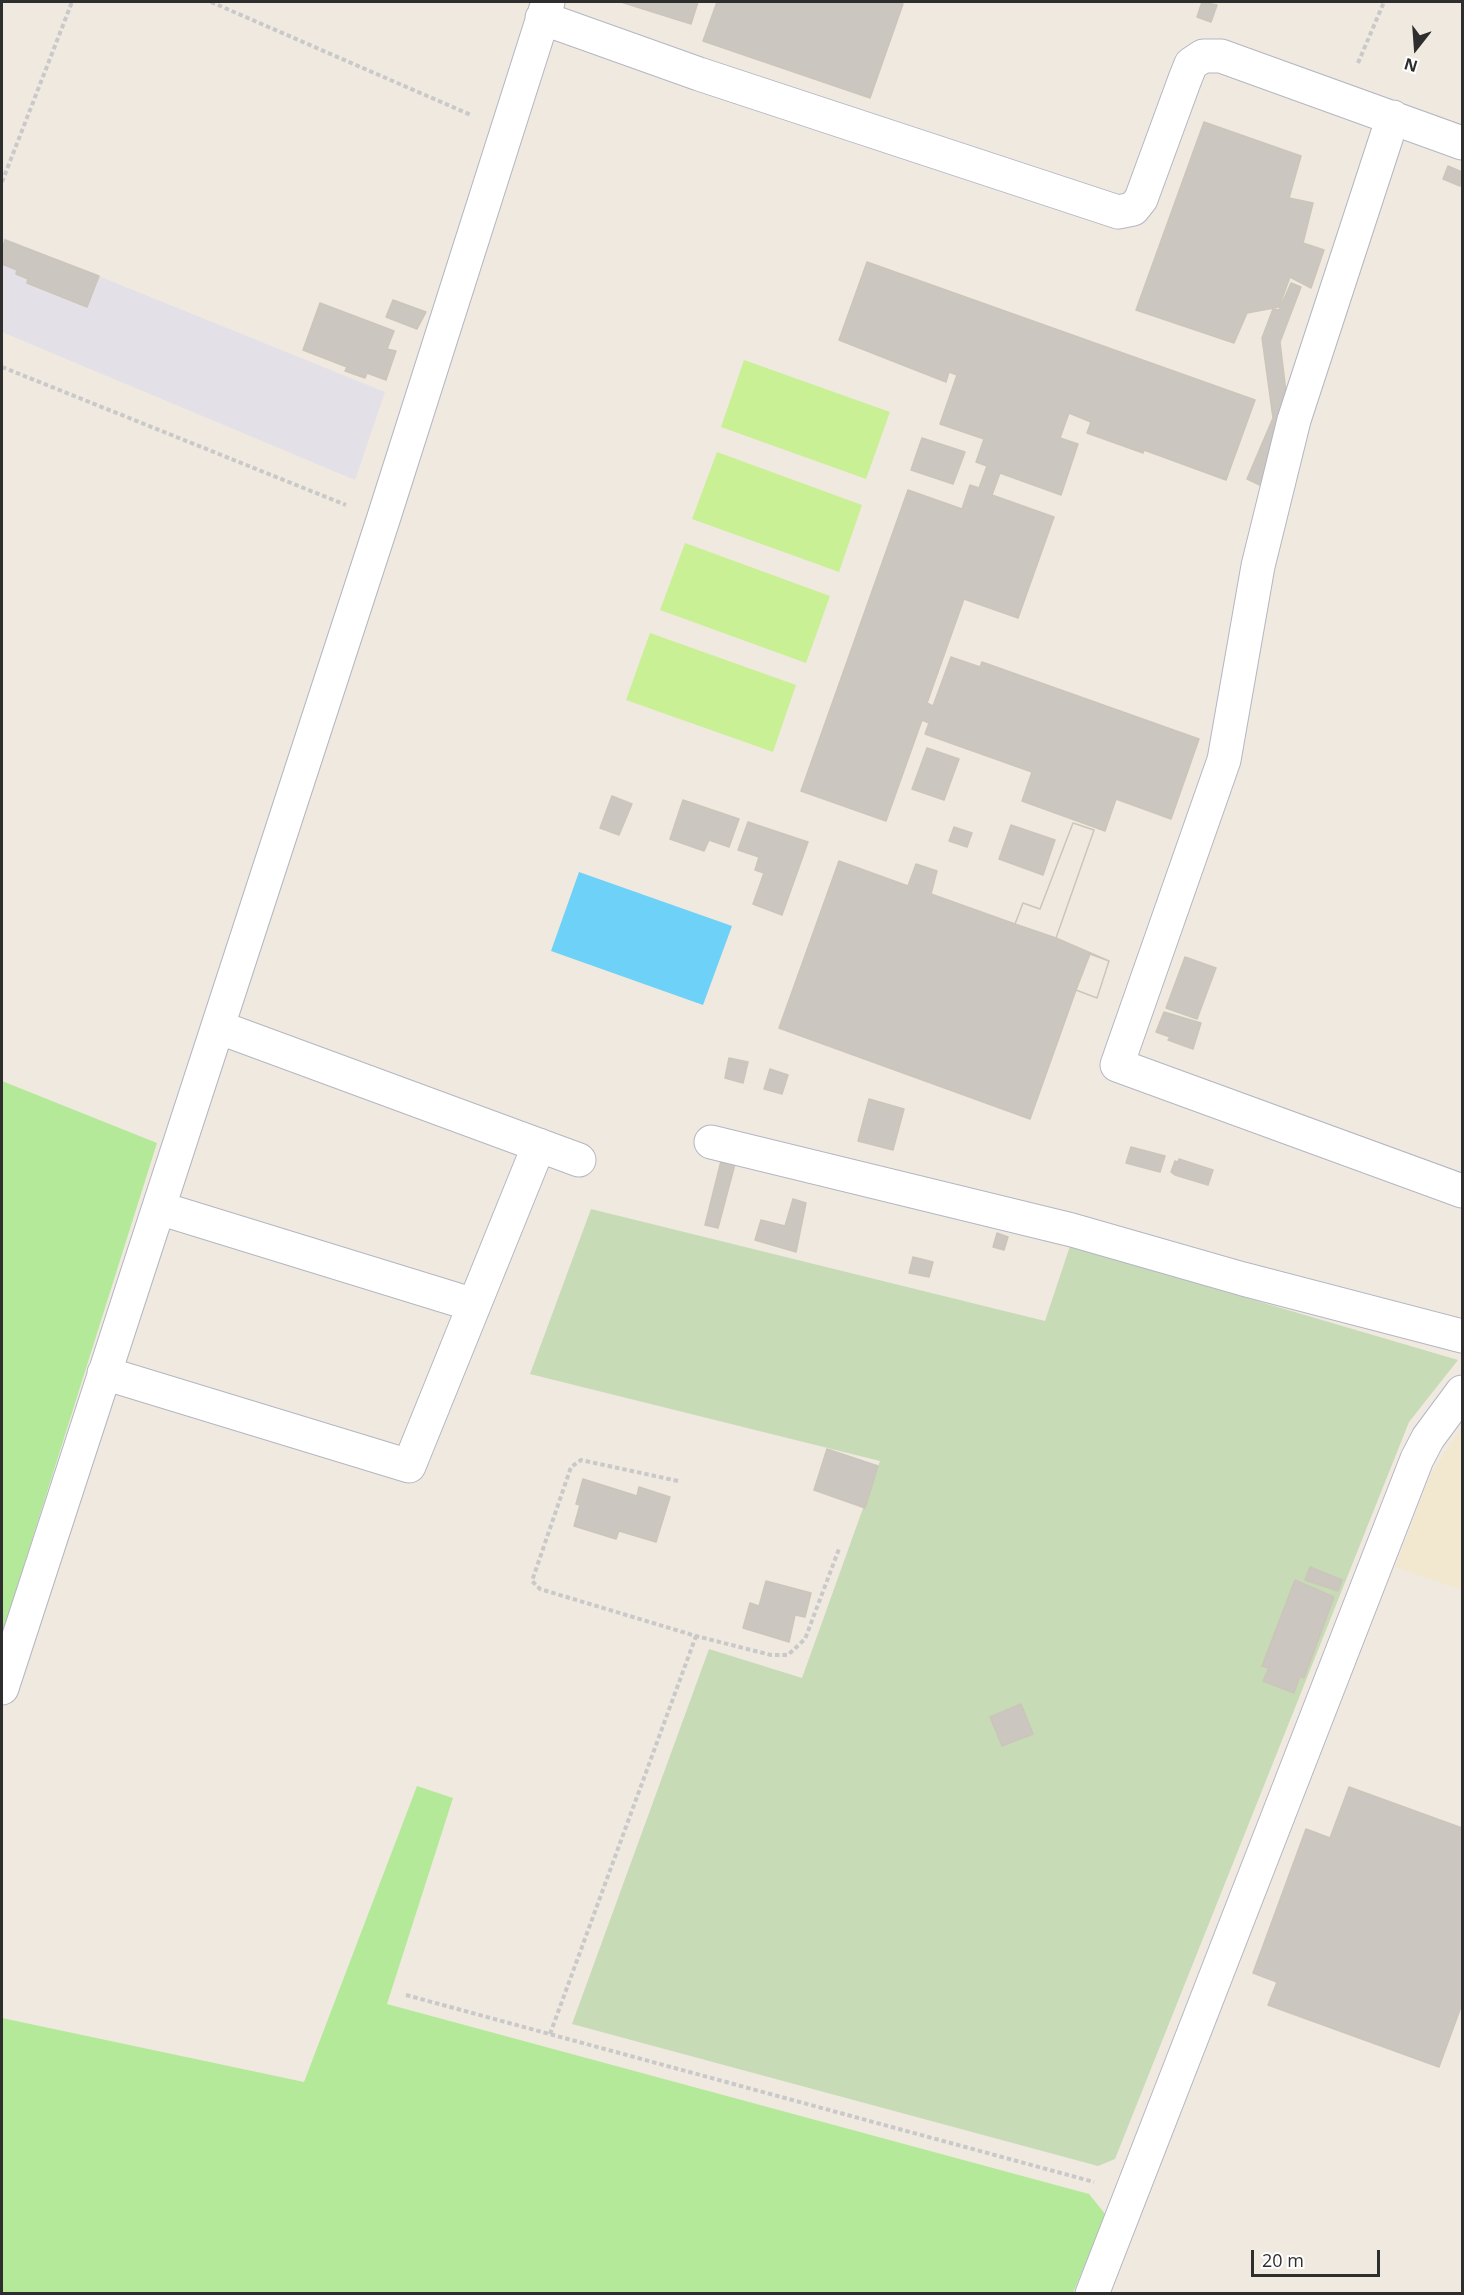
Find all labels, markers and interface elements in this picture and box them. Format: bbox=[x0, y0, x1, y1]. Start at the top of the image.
north arrow bbox=[1386, 18, 1446, 78]
text: N bbox=[1401, 53, 1420, 78]
scale bar bbox=[1254, 2238, 1383, 2276]
text: 20 m bbox=[1262, 2248, 1304, 2272]

